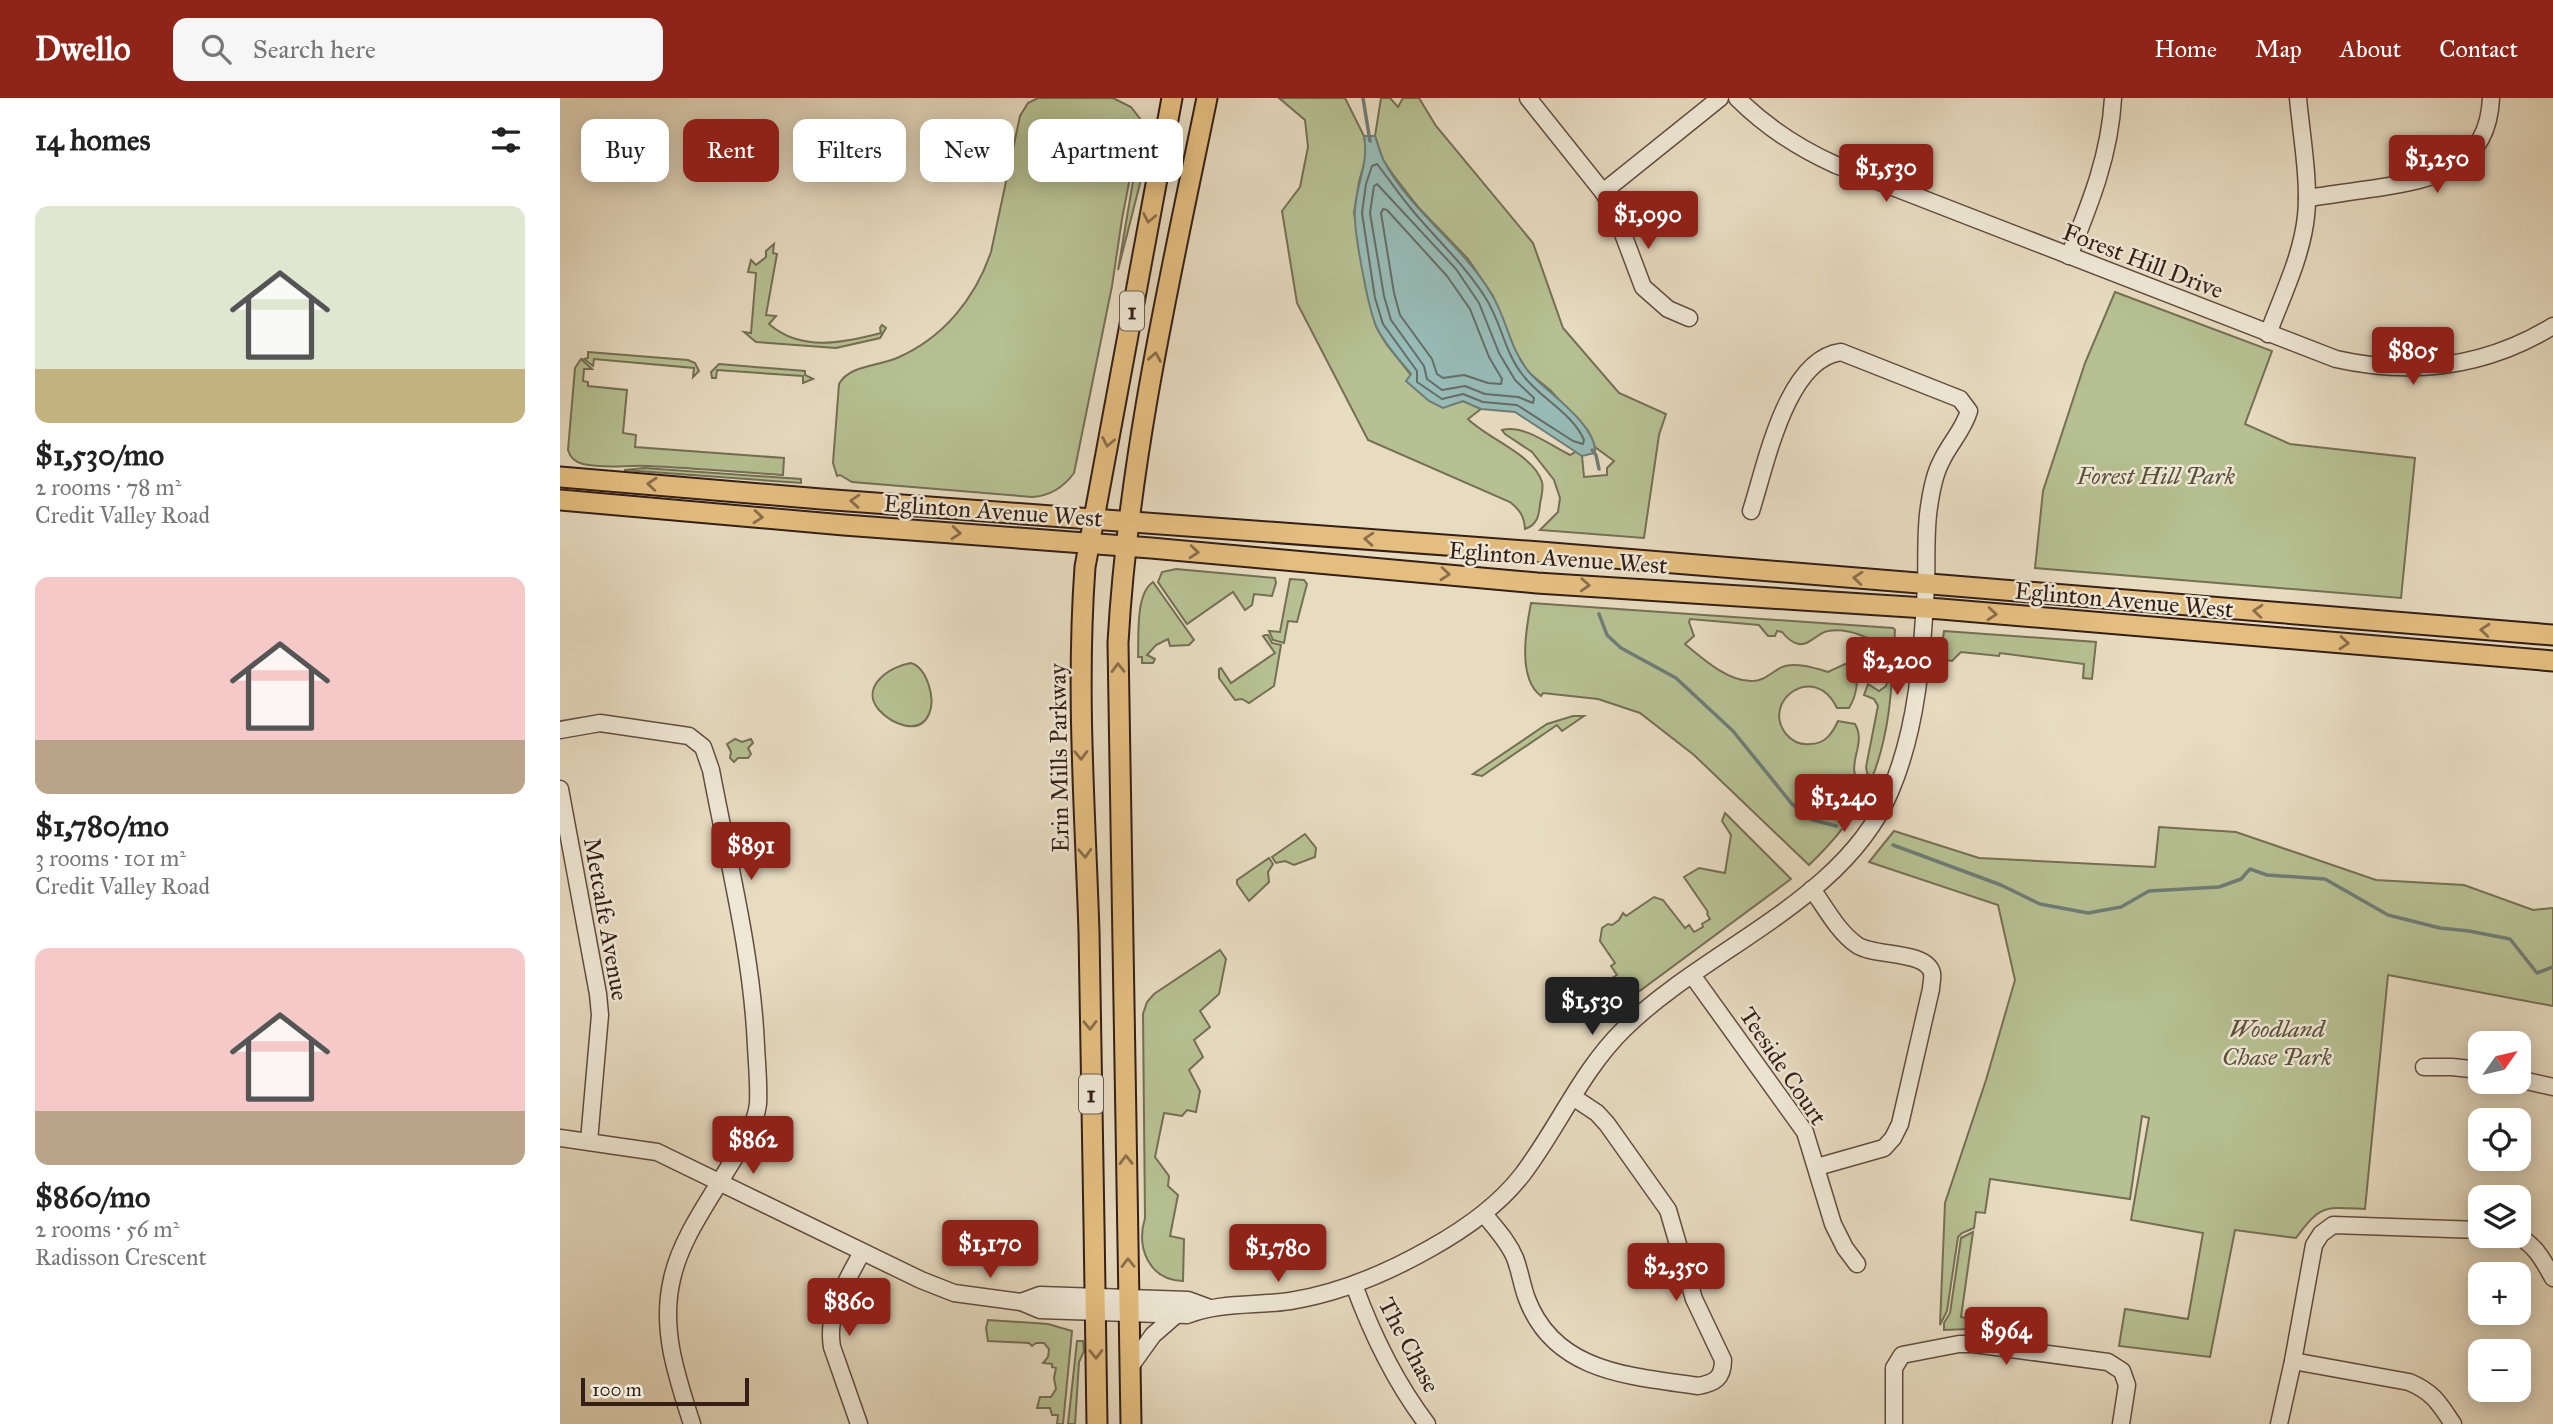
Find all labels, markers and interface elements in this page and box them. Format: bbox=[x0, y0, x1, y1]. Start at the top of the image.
search box bbox=[173, 18, 663, 81]
text: Dwello bbox=[35, 29, 131, 69]
icon: search bbox=[197, 30, 235, 68]
text: Search here bbox=[253, 33, 376, 65]
text: Home bbox=[2154, 34, 2217, 64]
text: Map bbox=[2255, 34, 2302, 64]
text: About bbox=[2340, 34, 2401, 64]
text: Contact bbox=[2439, 34, 2518, 64]
chip: Buy bbox=[581, 119, 669, 182]
chip: Rent bbox=[683, 119, 779, 182]
chip: Filters bbox=[793, 119, 906, 182]
chip: New bbox=[920, 119, 1014, 182]
chip: Apartment bbox=[1028, 119, 1183, 182]
icon: filters bbox=[487, 121, 525, 159]
text: 14 homes bbox=[35, 122, 150, 158]
pin: $1,250 bbox=[2380, 136, 2494, 195]
pin: $1,530 bbox=[1829, 144, 1943, 204]
text: $1,250 bbox=[2405, 144, 2469, 172]
text: $1,530 bbox=[1855, 153, 1917, 181]
pin: $1,090 bbox=[1591, 192, 1705, 251]
text: $1,090 bbox=[1614, 200, 1682, 228]
one-way arrow bbox=[1143, 212, 1158, 224]
street label: Forest Hill Drive bbox=[2058, 217, 2228, 305]
icon: home bbox=[217, 252, 343, 378]
road number: 1 bbox=[1120, 292, 1144, 330]
pin: $805 bbox=[2372, 328, 2454, 387]
text: $805 bbox=[2388, 336, 2438, 364]
one-way arrow bbox=[1147, 351, 1162, 363]
one-way arrow bbox=[1101, 436, 1116, 448]
text: $1,530/mo bbox=[35, 437, 164, 473]
park label: Forest Hill Park bbox=[2076, 461, 2236, 491]
text: 2 rooms · 78 m² bbox=[35, 473, 181, 501]
one-way arrow bbox=[646, 477, 657, 492]
street label: Eglinton Avenue West bbox=[882, 488, 1104, 534]
one-way arrow bbox=[849, 494, 860, 509]
text: Credit Valley Road bbox=[35, 501, 210, 529]
one-way arrow bbox=[753, 509, 764, 524]
one-way arrow bbox=[951, 525, 962, 540]
one-way arrow bbox=[1363, 532, 1374, 547]
street label: Eglinton Avenue West bbox=[1447, 535, 1669, 581]
one-way arrow bbox=[1188, 544, 1199, 559]
one-way arrow bbox=[1440, 566, 1451, 581]
one-way arrow bbox=[1852, 571, 1863, 586]
street label: Eglinton Avenue West bbox=[2013, 575, 2235, 625]
one-way arrow bbox=[1580, 578, 1591, 593]
one-way arrow bbox=[2252, 604, 2263, 619]
one-way arrow bbox=[1987, 606, 1998, 621]
icon: home bbox=[217, 623, 343, 749]
one-way arrow bbox=[2479, 623, 2490, 638]
one-way arrow bbox=[2339, 635, 2350, 650]
pin: $2,200 bbox=[1840, 638, 1954, 697]
text: $2,200 bbox=[1862, 646, 1932, 674]
street label: Erin Mills Parkway bbox=[1042, 662, 1076, 853]
one-way arrow bbox=[1110, 662, 1126, 673]
one-way arrow bbox=[1073, 750, 1089, 760]
pin: $1,240 bbox=[1787, 774, 1901, 834]
text: $1,240 bbox=[1811, 783, 1877, 811]
text: $1,780/mo bbox=[35, 808, 169, 844]
pin: $891 bbox=[710, 822, 792, 882]
text: $891 bbox=[727, 831, 775, 859]
street label: Metcalfe Avenue bbox=[577, 835, 635, 1003]
text: 3 rooms · 101 m² bbox=[35, 844, 186, 872]
one-way arrow bbox=[1077, 848, 1092, 859]
text: Credit Valley Road bbox=[35, 872, 210, 900]
pin: $1,530 bbox=[1535, 978, 1649, 1037]
text: $1,530 bbox=[1561, 986, 1623, 1014]
icon: home bbox=[217, 994, 343, 1120]
street label: Teeside Court bbox=[1733, 1001, 1834, 1131]
park label: Woodland Chase Park bbox=[2222, 1014, 2332, 1072]
one-way arrow bbox=[1082, 1020, 1098, 1030]
north arrow bbox=[2468, 1031, 2530, 1094]
map controls bbox=[2468, 1031, 2531, 1402]
road number: 1 bbox=[1079, 1074, 1103, 1113]
button: locate bbox=[2468, 1108, 2531, 1171]
pin: $862 bbox=[712, 1116, 794, 1176]
text: $862 bbox=[728, 1125, 778, 1153]
one-way arrow bbox=[1118, 1154, 1134, 1164]
text: $860/mo bbox=[35, 1179, 150, 1215]
button: layers bbox=[2468, 1185, 2531, 1248]
text: 2 rooms · 56 m² bbox=[35, 1215, 179, 1243]
pin: $1,170 bbox=[933, 1220, 1047, 1280]
pin: $1,780 bbox=[1221, 1224, 1335, 1284]
text: $1,170 bbox=[958, 1229, 1022, 1257]
text: $1,780 bbox=[1245, 1233, 1311, 1261]
text: Radisson Crescent bbox=[35, 1243, 207, 1271]
pin: $2,350 bbox=[1619, 1244, 1733, 1303]
text: $2,350 bbox=[1644, 1252, 1708, 1280]
one-way arrow bbox=[1120, 1257, 1136, 1268]
button: + bbox=[2468, 1262, 2531, 1325]
pin: $860 bbox=[808, 1278, 890, 1338]
text: $860 bbox=[823, 1287, 875, 1315]
street label: The Chase bbox=[1371, 1292, 1447, 1398]
pin: $964 bbox=[1965, 1308, 2047, 1367]
text: $964 bbox=[1981, 1316, 2031, 1344]
button: − bbox=[2468, 1339, 2531, 1402]
one-way arrow bbox=[1088, 1349, 1104, 1360]
scale bar bbox=[581, 1375, 749, 1407]
text: 100 m bbox=[592, 1378, 642, 1401]

